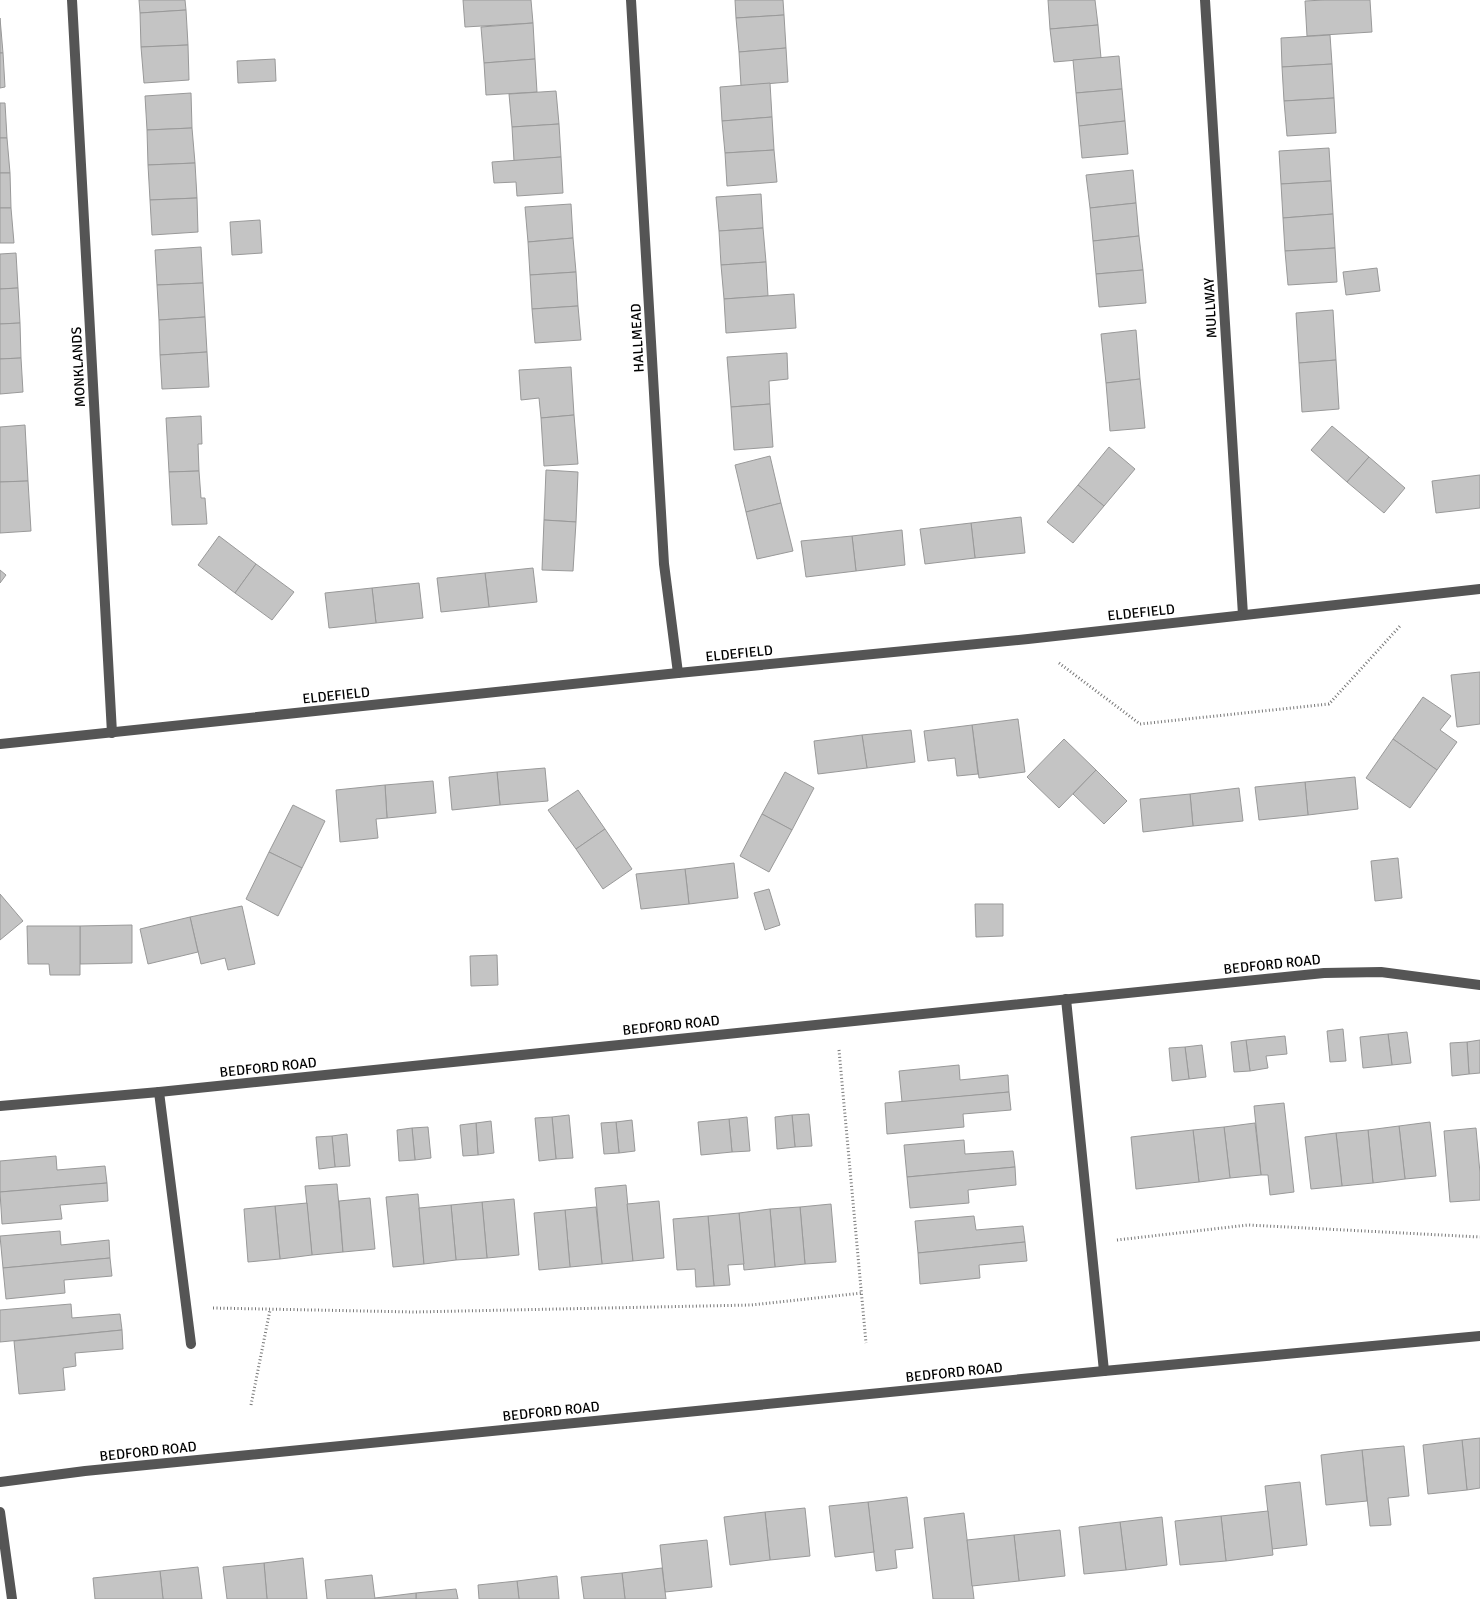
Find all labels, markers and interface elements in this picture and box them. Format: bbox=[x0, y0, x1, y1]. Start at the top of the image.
street label: MULLWAY bbox=[1200, 277, 1221, 339]
street label: HALLMEAD bbox=[627, 303, 648, 373]
street label: MONKLANDS bbox=[68, 326, 89, 408]
street label: ELDEFIELD bbox=[1107, 601, 1176, 624]
street label: ELDEFIELD bbox=[705, 642, 774, 665]
street label: ELDEFIELD bbox=[302, 684, 371, 707]
street label: BEDFORD ROAD bbox=[1223, 951, 1321, 978]
street label: BEDFORD ROAD bbox=[622, 1012, 720, 1039]
street label: BEDFORD ROAD bbox=[219, 1054, 317, 1081]
street label: BEDFORD ROAD bbox=[905, 1359, 1003, 1386]
street label: BEDFORD ROAD bbox=[502, 1398, 600, 1425]
street label: BEDFORD ROAD bbox=[99, 1438, 197, 1465]

